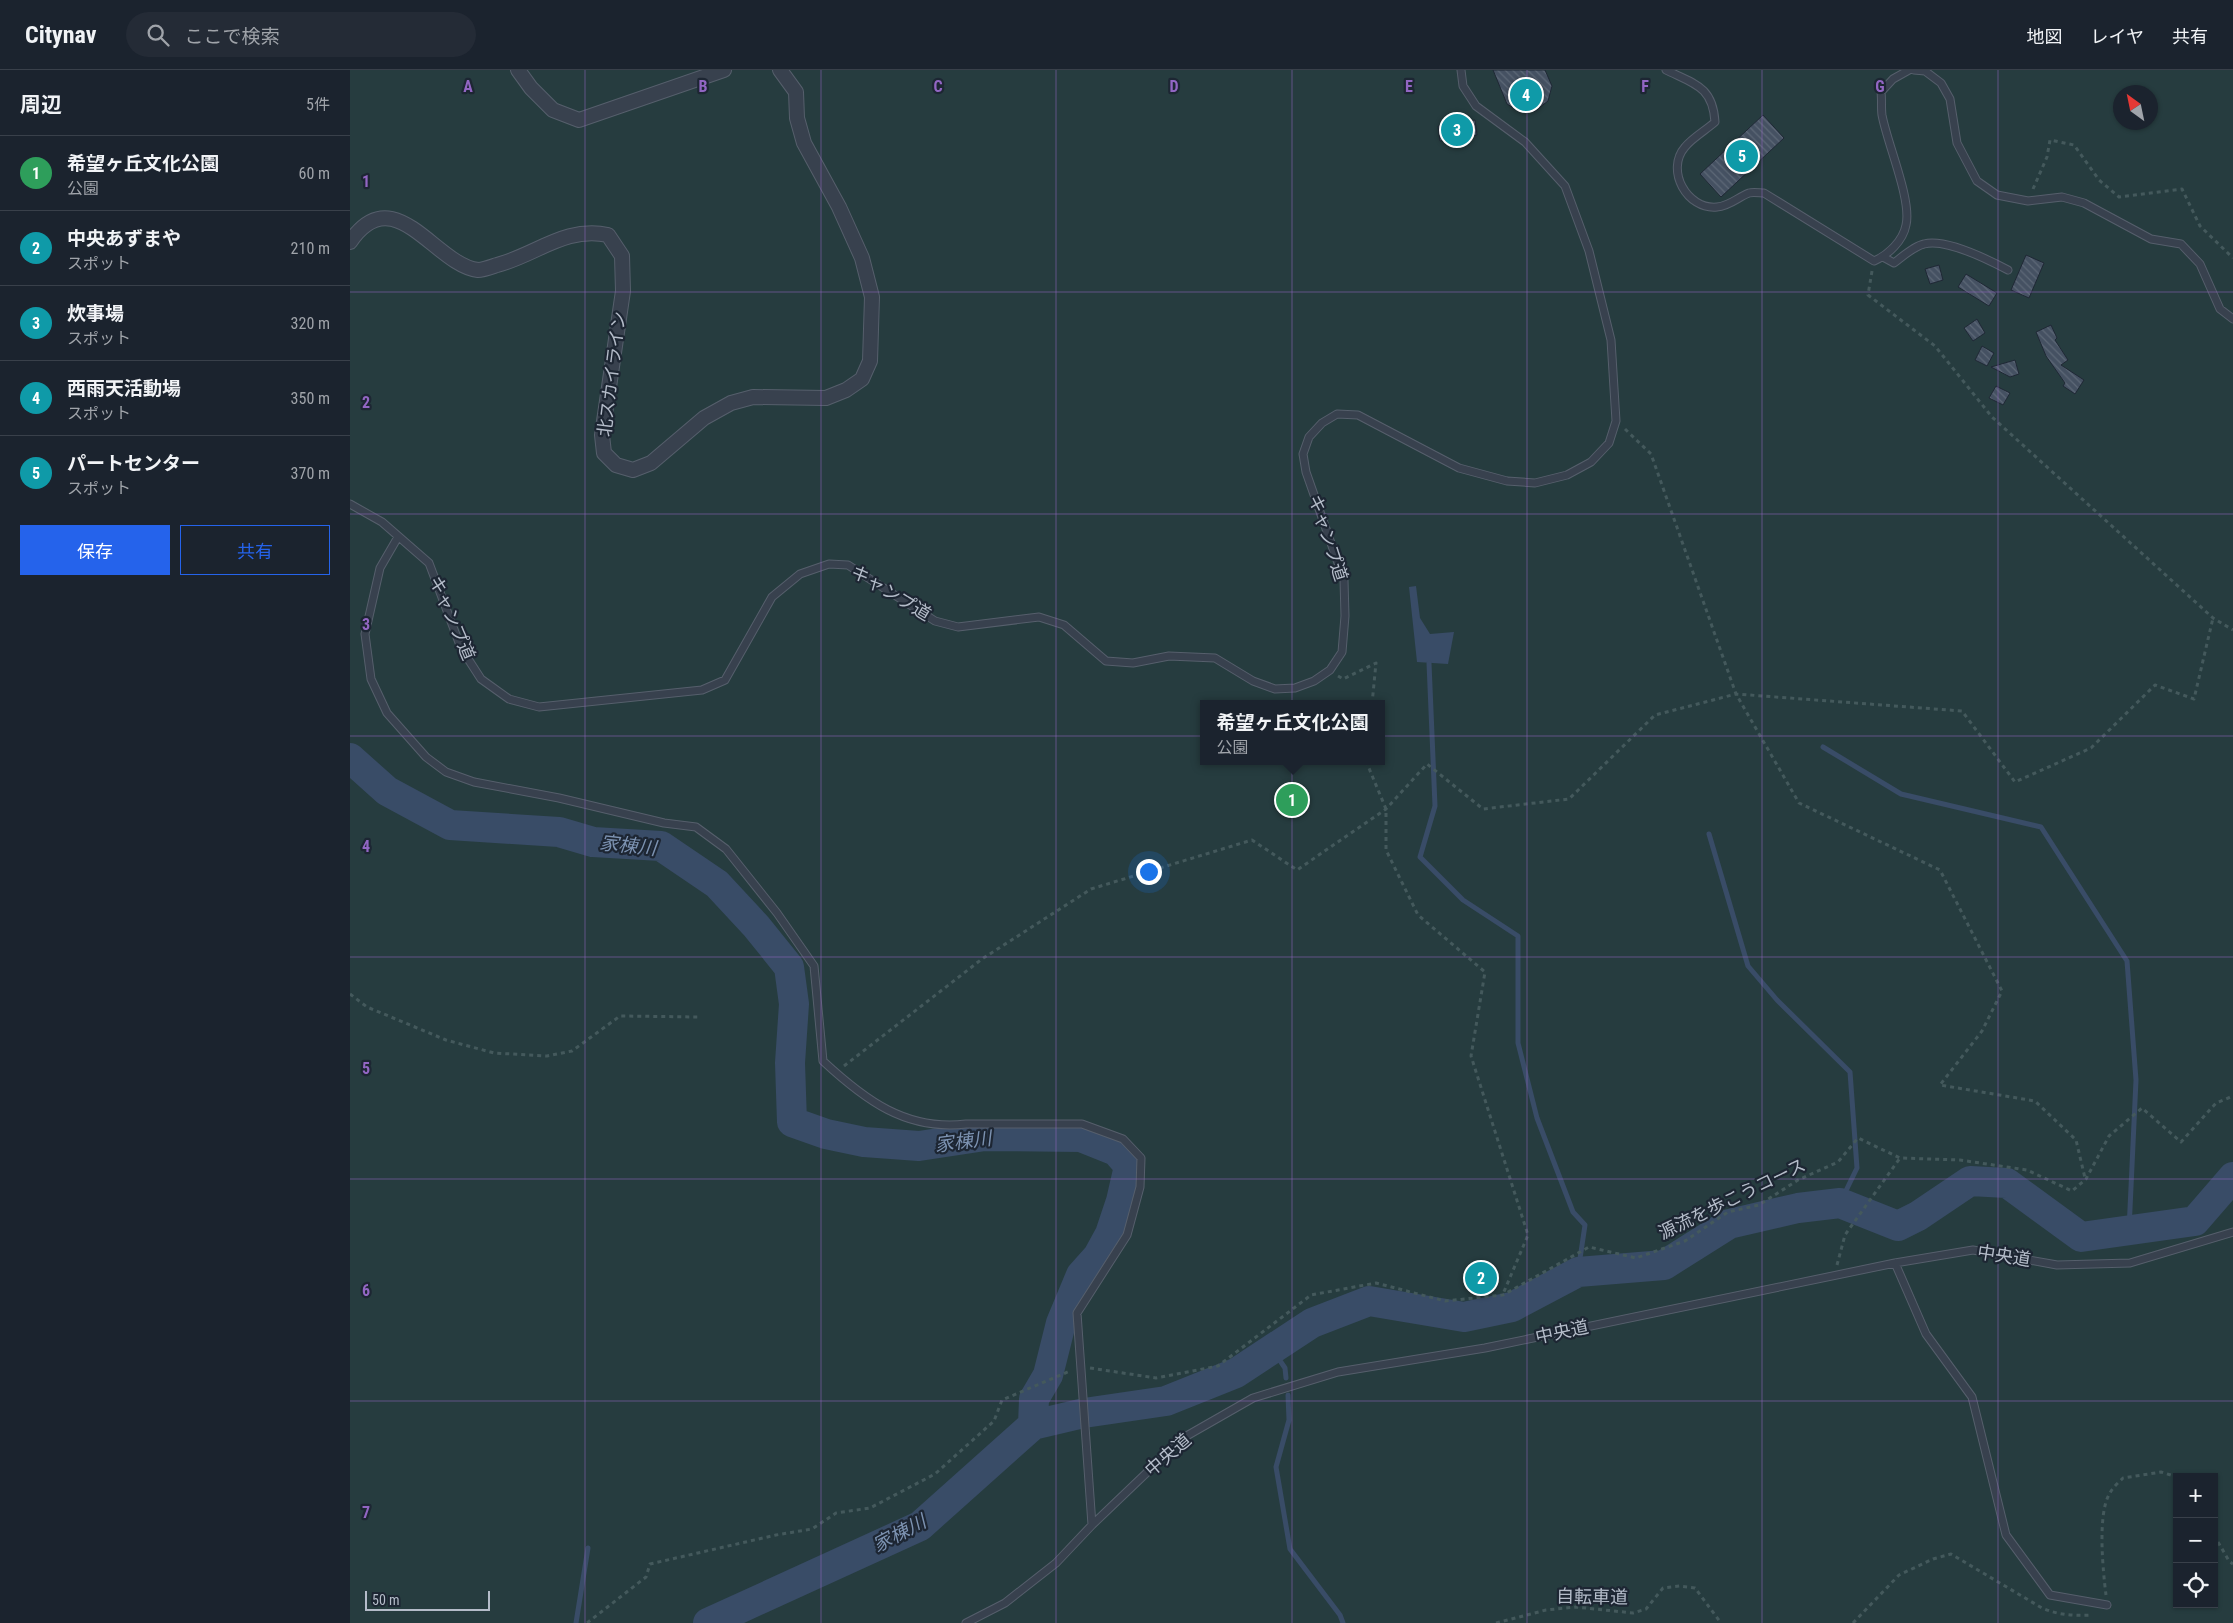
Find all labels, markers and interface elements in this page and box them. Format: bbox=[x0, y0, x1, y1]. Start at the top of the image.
search box bbox=[126, 12, 476, 57]
text: Citynav bbox=[25, 21, 96, 49]
icon: search bbox=[144, 21, 172, 49]
text: ここで検索 bbox=[184, 25, 280, 48]
text: 地図 bbox=[2027, 26, 2063, 47]
text: レイヤ bbox=[2091, 26, 2144, 47]
text: 共有 bbox=[2172, 26, 2208, 47]
pin: 4 bbox=[1510, 76, 1542, 114]
text: A bbox=[463, 77, 473, 96]
text: B bbox=[699, 77, 708, 96]
text: C bbox=[933, 77, 943, 96]
text: D bbox=[1169, 77, 1179, 96]
text: E bbox=[1405, 77, 1413, 96]
text: F bbox=[1641, 77, 1649, 96]
text: G bbox=[1875, 77, 1885, 96]
north arrow bbox=[2113, 85, 2158, 130]
text: 周辺 bbox=[20, 93, 62, 117]
text: 5件 bbox=[306, 95, 330, 114]
pin: 3 bbox=[1441, 111, 1473, 149]
pin: 5 bbox=[1726, 137, 1758, 175]
text: 希望ヶ丘文化公園 bbox=[67, 152, 219, 175]
text: 1 bbox=[32, 164, 40, 183]
text: 60 m bbox=[298, 164, 330, 183]
text: 1 bbox=[362, 172, 370, 191]
text: 公園 bbox=[67, 179, 99, 198]
text: 中央あずまや bbox=[67, 227, 181, 250]
text: 2 bbox=[32, 239, 40, 258]
text: 210 m bbox=[291, 239, 330, 258]
text: スポット bbox=[67, 254, 131, 273]
text: 炊事場 bbox=[67, 302, 124, 325]
street label: 北スカイライン bbox=[593, 310, 630, 438]
text: 3 bbox=[32, 314, 40, 333]
text: 320 m bbox=[291, 314, 330, 333]
text: スポット bbox=[67, 329, 131, 348]
text: 西雨天活動場 bbox=[67, 377, 181, 400]
text: 4 bbox=[32, 389, 40, 408]
text: 350 m bbox=[291, 389, 330, 408]
text: 2 bbox=[362, 393, 370, 412]
text: スポット bbox=[67, 404, 131, 423]
text: パートセンター bbox=[67, 452, 200, 475]
text: 5 bbox=[32, 464, 40, 483]
text: 370 m bbox=[291, 464, 330, 483]
text: スポット bbox=[67, 479, 131, 498]
street label: キャンプ道 bbox=[1305, 492, 1352, 584]
button: 保存 bbox=[20, 525, 170, 575]
button: 共有 bbox=[180, 525, 330, 575]
street label: キャンプ道 bbox=[848, 561, 935, 625]
street label: キャンプ道 bbox=[425, 573, 480, 663]
text: 3 bbox=[362, 615, 370, 634]
popup bbox=[1200, 700, 1385, 765]
text: 希望ヶ丘文化公園 bbox=[1216, 711, 1369, 734]
text: 公園 bbox=[1216, 738, 1249, 757]
pin: 1 bbox=[1276, 781, 1308, 819]
water label: 家棟川 bbox=[598, 831, 659, 860]
text: 4 bbox=[362, 837, 370, 856]
your location bbox=[1136, 859, 1162, 885]
text: 5 bbox=[362, 1059, 370, 1078]
water label: 家棟川 bbox=[933, 1126, 995, 1156]
street label: 源流を歩こうコース bbox=[1655, 1154, 1809, 1243]
street label: 中央道 bbox=[1976, 1241, 2032, 1270]
pin: 2 bbox=[1465, 1259, 1497, 1297]
text: 6 bbox=[362, 1281, 370, 1300]
street label: 中央道 bbox=[1533, 1316, 1590, 1347]
street label: 中央道 bbox=[1140, 1429, 1195, 1480]
map controls bbox=[2173, 1473, 2218, 1608]
button: + bbox=[2173, 1473, 2218, 1518]
text: 7 bbox=[362, 1503, 370, 1522]
water label: 家棟川 bbox=[869, 1509, 932, 1557]
button: − bbox=[2173, 1518, 2218, 1563]
button: locate bbox=[2173, 1563, 2218, 1608]
street label: 自転車道 bbox=[1556, 1585, 1628, 1608]
scale bar bbox=[365, 1588, 490, 1611]
text: 50 m bbox=[372, 1592, 400, 1608]

